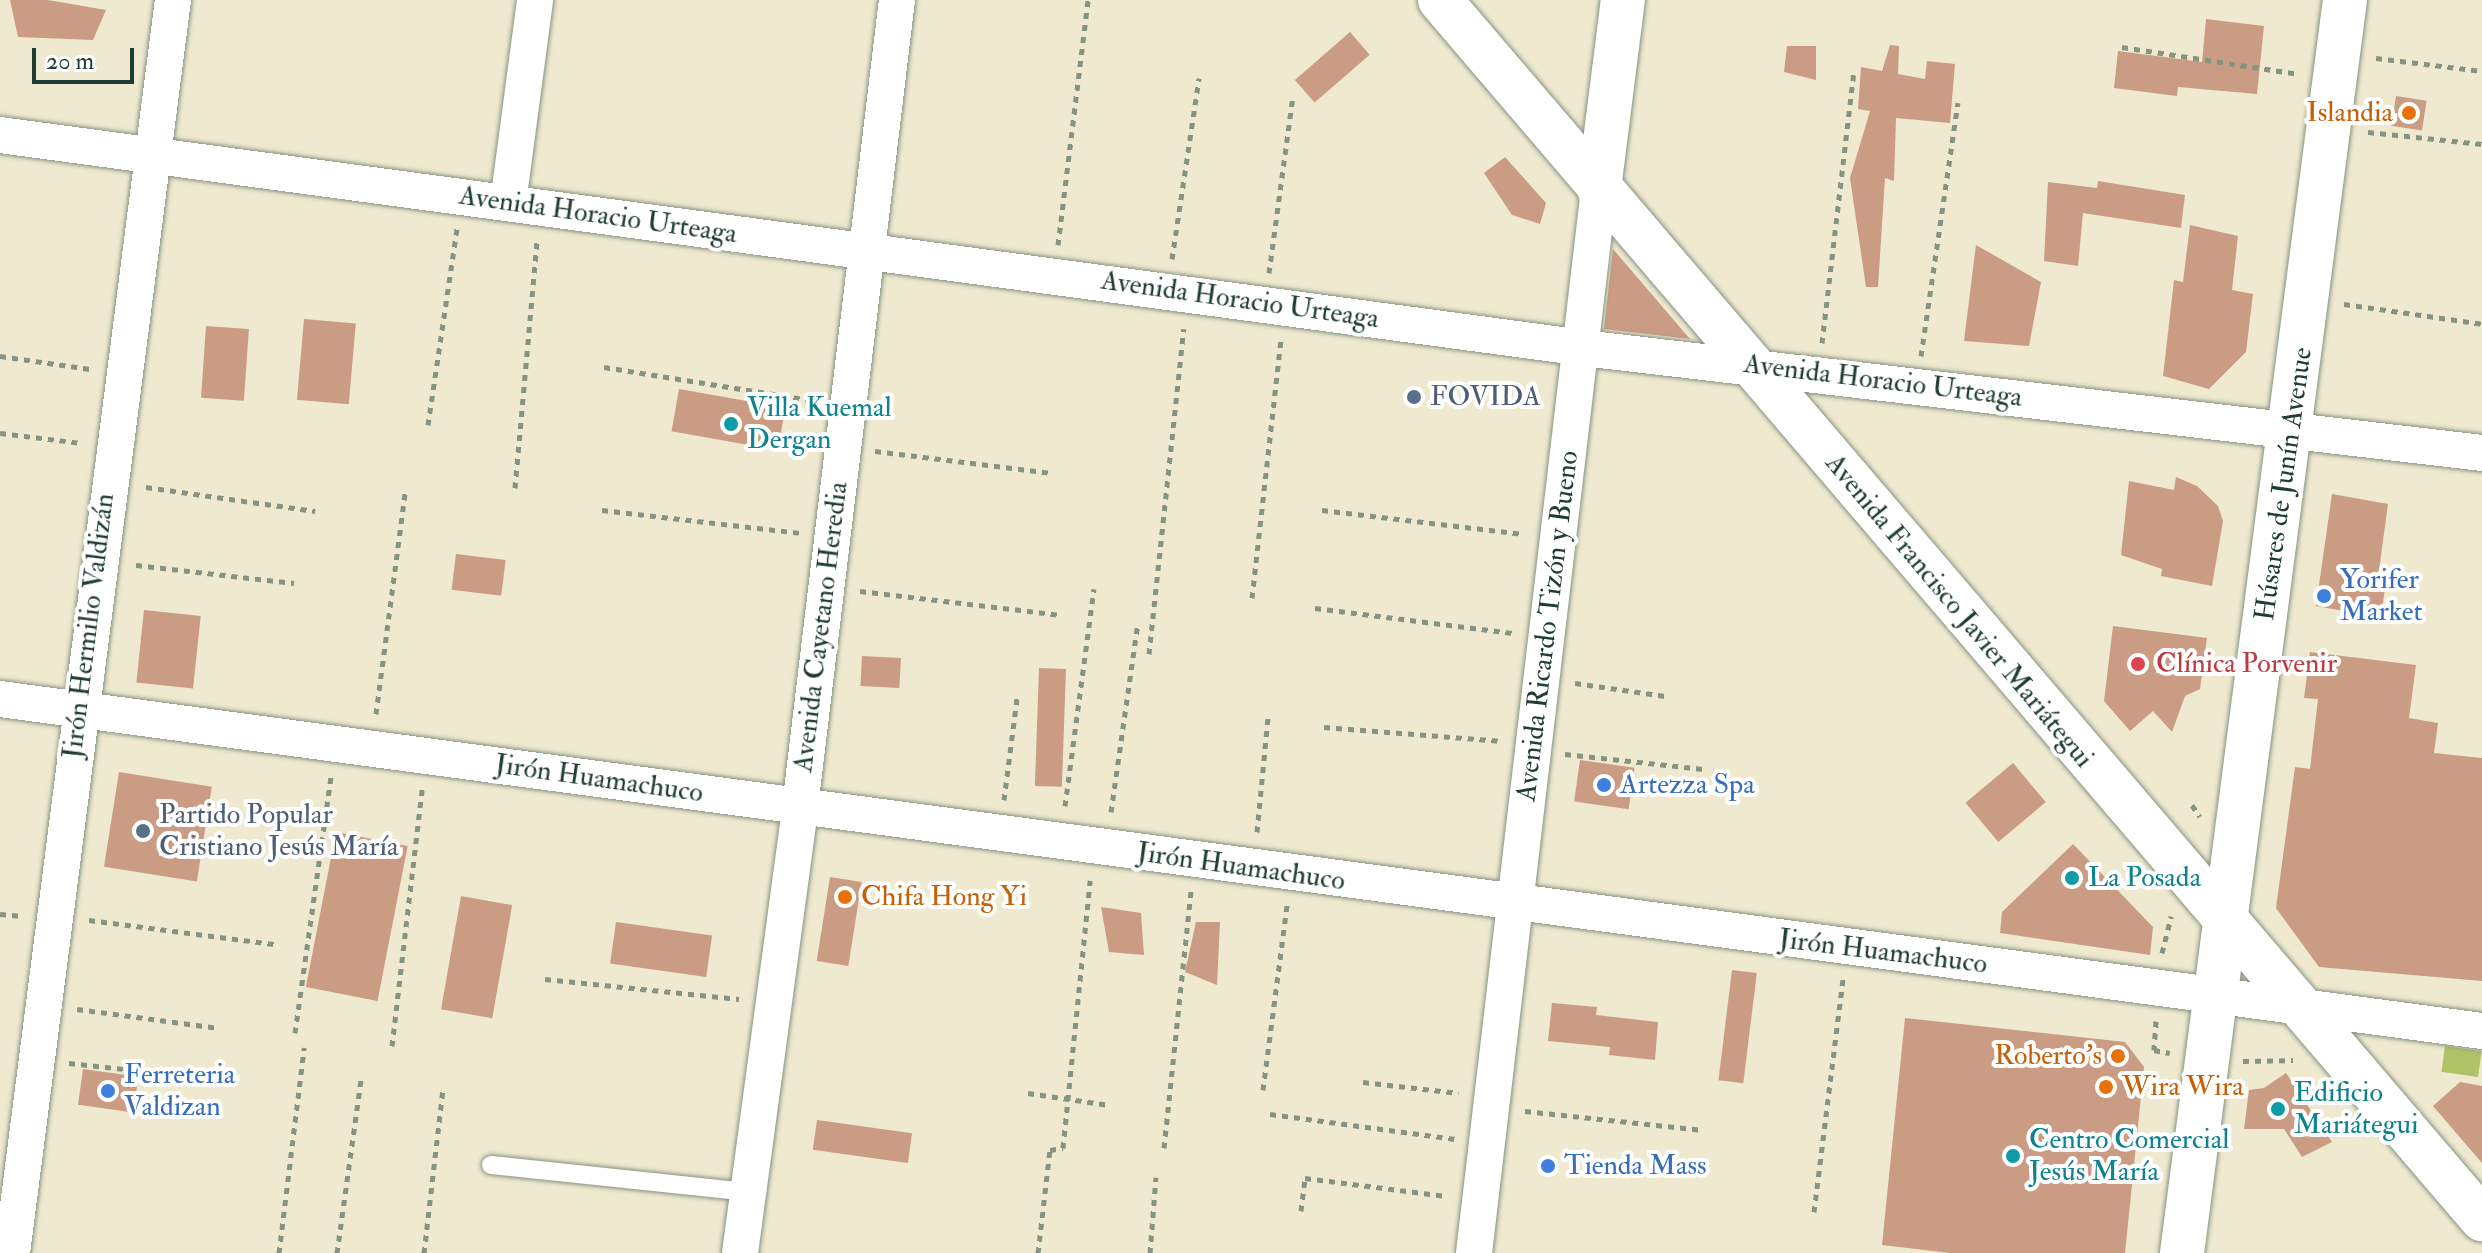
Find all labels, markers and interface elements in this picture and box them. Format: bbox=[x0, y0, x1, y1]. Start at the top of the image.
scale bar bbox=[36, 32, 138, 82]
text: 20 m bbox=[46, 46, 94, 77]
place label: Islandia bbox=[2306, 96, 2393, 130]
marker: Islandia bbox=[2400, 104, 2418, 122]
street label: Avenida Horacio Urteaga bbox=[457, 179, 739, 251]
street label: Avenida Horacio Urteaga bbox=[1099, 264, 1381, 336]
street label: Húsares de Junín Avenue bbox=[2248, 345, 2320, 623]
street label: Avenida Horacio Urteaga bbox=[1742, 347, 2024, 415]
place label: FOVIDA bbox=[1430, 380, 1541, 414]
marker: FOVIDA bbox=[1405, 388, 1423, 406]
place label: Villa Kuemal Dergan bbox=[747, 391, 892, 457]
marker: Villa Kuemal Dergan bbox=[722, 415, 740, 433]
street label: Avenida Francisco Javier Mariátegui bbox=[1818, 447, 2100, 775]
street label: Avenida Ricardo Tizón y Bueno bbox=[1510, 449, 1586, 803]
street label: Avenida Cayetano Heredia bbox=[787, 480, 855, 774]
street label: Jirón Hermilio Valdizán bbox=[56, 491, 122, 761]
place label: Yorifer Market bbox=[2340, 563, 2423, 629]
marker: Yorifer Market bbox=[2315, 587, 2333, 605]
place label: Clínica Porvenir bbox=[2156, 647, 2337, 681]
marker: Clínica Porvenir bbox=[2127, 653, 2149, 675]
street label: Jirón Huamachuco bbox=[493, 748, 705, 810]
place label: Artezza Spa bbox=[1620, 768, 1755, 802]
marker: Artezza Spa bbox=[1595, 776, 1613, 794]
place label: Partido Popular Cristiano Jesús María bbox=[159, 798, 398, 864]
marker: Partido Popular Cristiano Jesús María bbox=[134, 822, 152, 840]
street label: Jirón Huamachuco bbox=[1135, 836, 1347, 898]
place label: La Posada bbox=[2088, 861, 2201, 895]
marker: La Posada bbox=[2063, 869, 2081, 887]
place label: Chifa Hong Yi bbox=[861, 880, 1027, 914]
marker: Chifa Hong Yi bbox=[836, 888, 854, 906]
street label: Jirón Huamachuco bbox=[1777, 923, 1989, 981]
place label: Roberto's bbox=[1994, 1039, 2102, 1073]
marker: Roberto's bbox=[2109, 1047, 2127, 1065]
place label: Ferreteria Valdizan bbox=[124, 1058, 235, 1124]
place label: Wira Wira bbox=[2122, 1070, 2244, 1104]
place label: Edificio Mariátegui bbox=[2294, 1076, 2419, 1142]
marker: Wira Wira bbox=[2097, 1078, 2115, 1096]
marker: Ferreteria Valdizan bbox=[99, 1082, 117, 1100]
marker: Edificio Mariátegui bbox=[2269, 1100, 2287, 1118]
place label: Centro Comercial Jesús María bbox=[2029, 1123, 2229, 1189]
marker: Centro Comercial Jesús María bbox=[2004, 1147, 2022, 1165]
place label: Tienda Mass bbox=[1564, 1149, 1707, 1183]
marker: Tienda Mass bbox=[1539, 1157, 1557, 1175]

